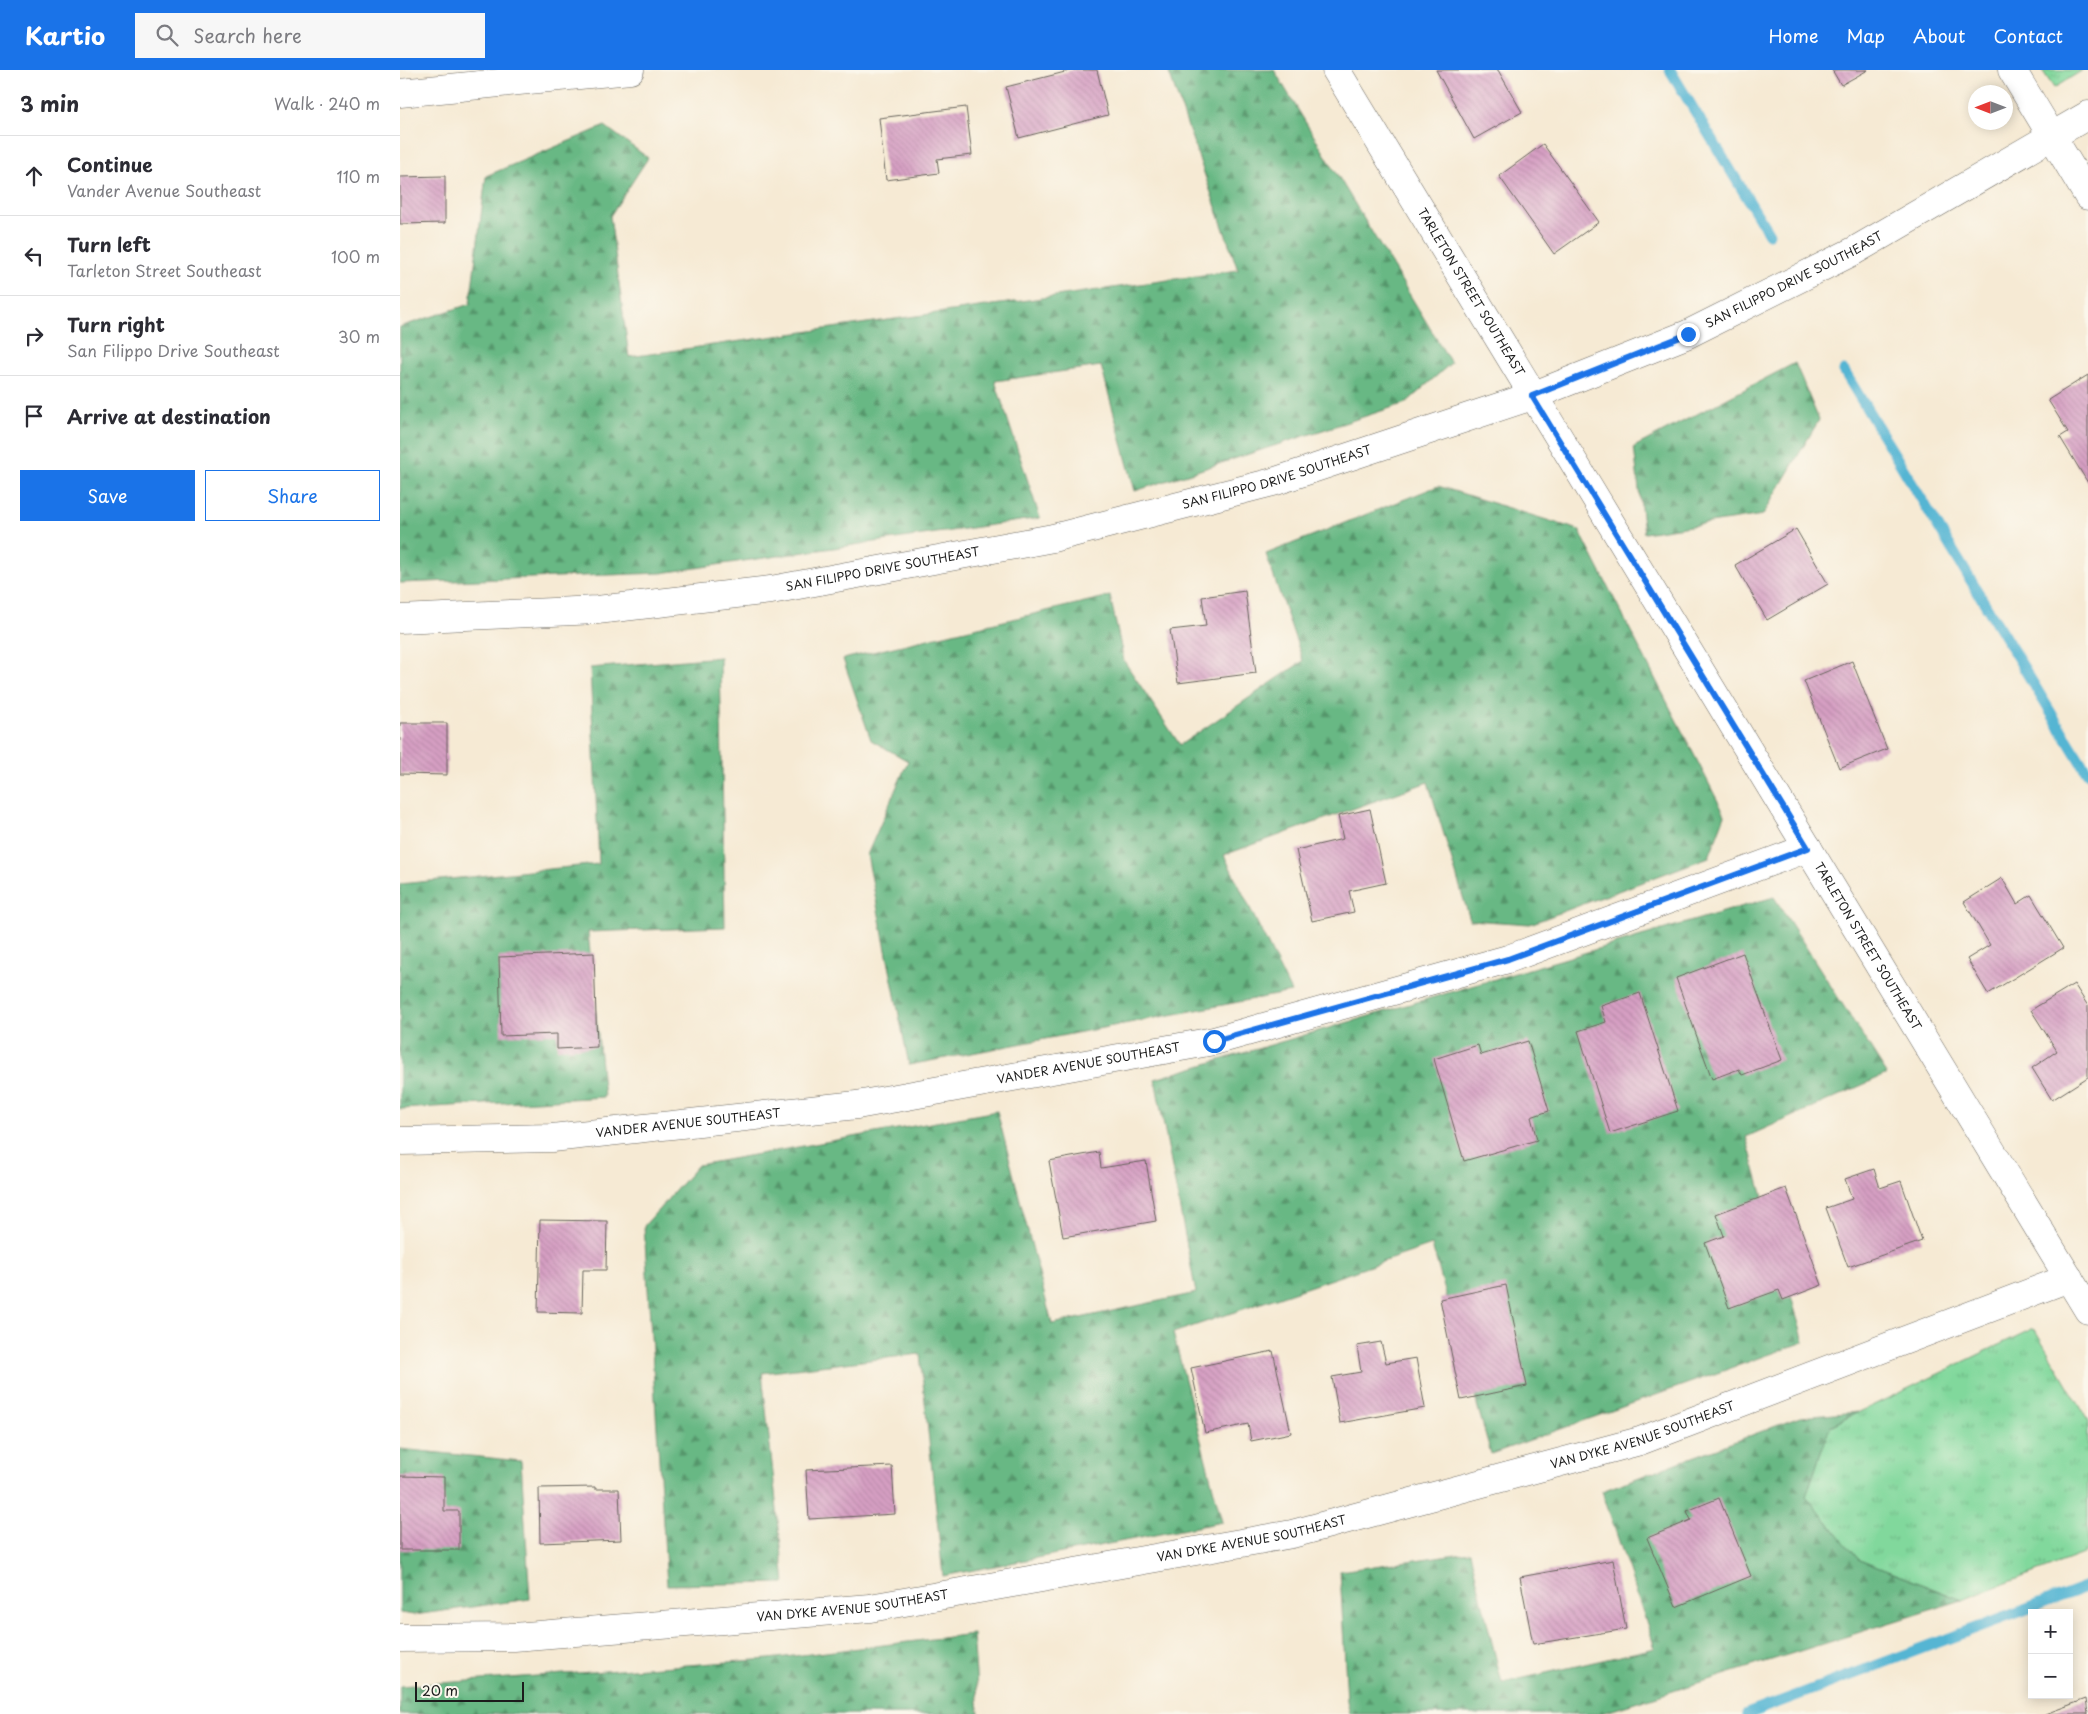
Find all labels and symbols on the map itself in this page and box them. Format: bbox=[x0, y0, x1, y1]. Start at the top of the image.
north arrow bbox=[1968, 85, 2013, 130]
street label: TARLETON STREET SOUTHEAST bbox=[1414, 204, 1530, 380]
street label: SAN FILIPPO DRIVE SOUTHEAST bbox=[1702, 226, 1886, 332]
route end bbox=[1677, 323, 1700, 346]
street label: SAN FILIPPO DRIVE SOUTHEAST bbox=[1180, 440, 1374, 513]
street label: SAN FILIPPO DRIVE SOUTHEAST bbox=[784, 542, 982, 595]
street label: TARLETON STREET SOUTHEAST bbox=[1810, 858, 1927, 1034]
route start bbox=[1203, 1030, 1226, 1053]
street label: VANDER AVENUE SOUTHEAST bbox=[995, 1037, 1182, 1088]
street label: VANDER AVENUE SOUTHEAST bbox=[595, 1103, 782, 1141]
street label: VAN DYKE AVENUE SOUTHEAST bbox=[1548, 1396, 1738, 1473]
street label: VAN DYKE AVENUE SOUTHEAST bbox=[1155, 1510, 1349, 1566]
street label: VAN DYKE AVENUE SOUTHEAST bbox=[756, 1584, 950, 1625]
scale bar bbox=[415, 1679, 524, 1702]

